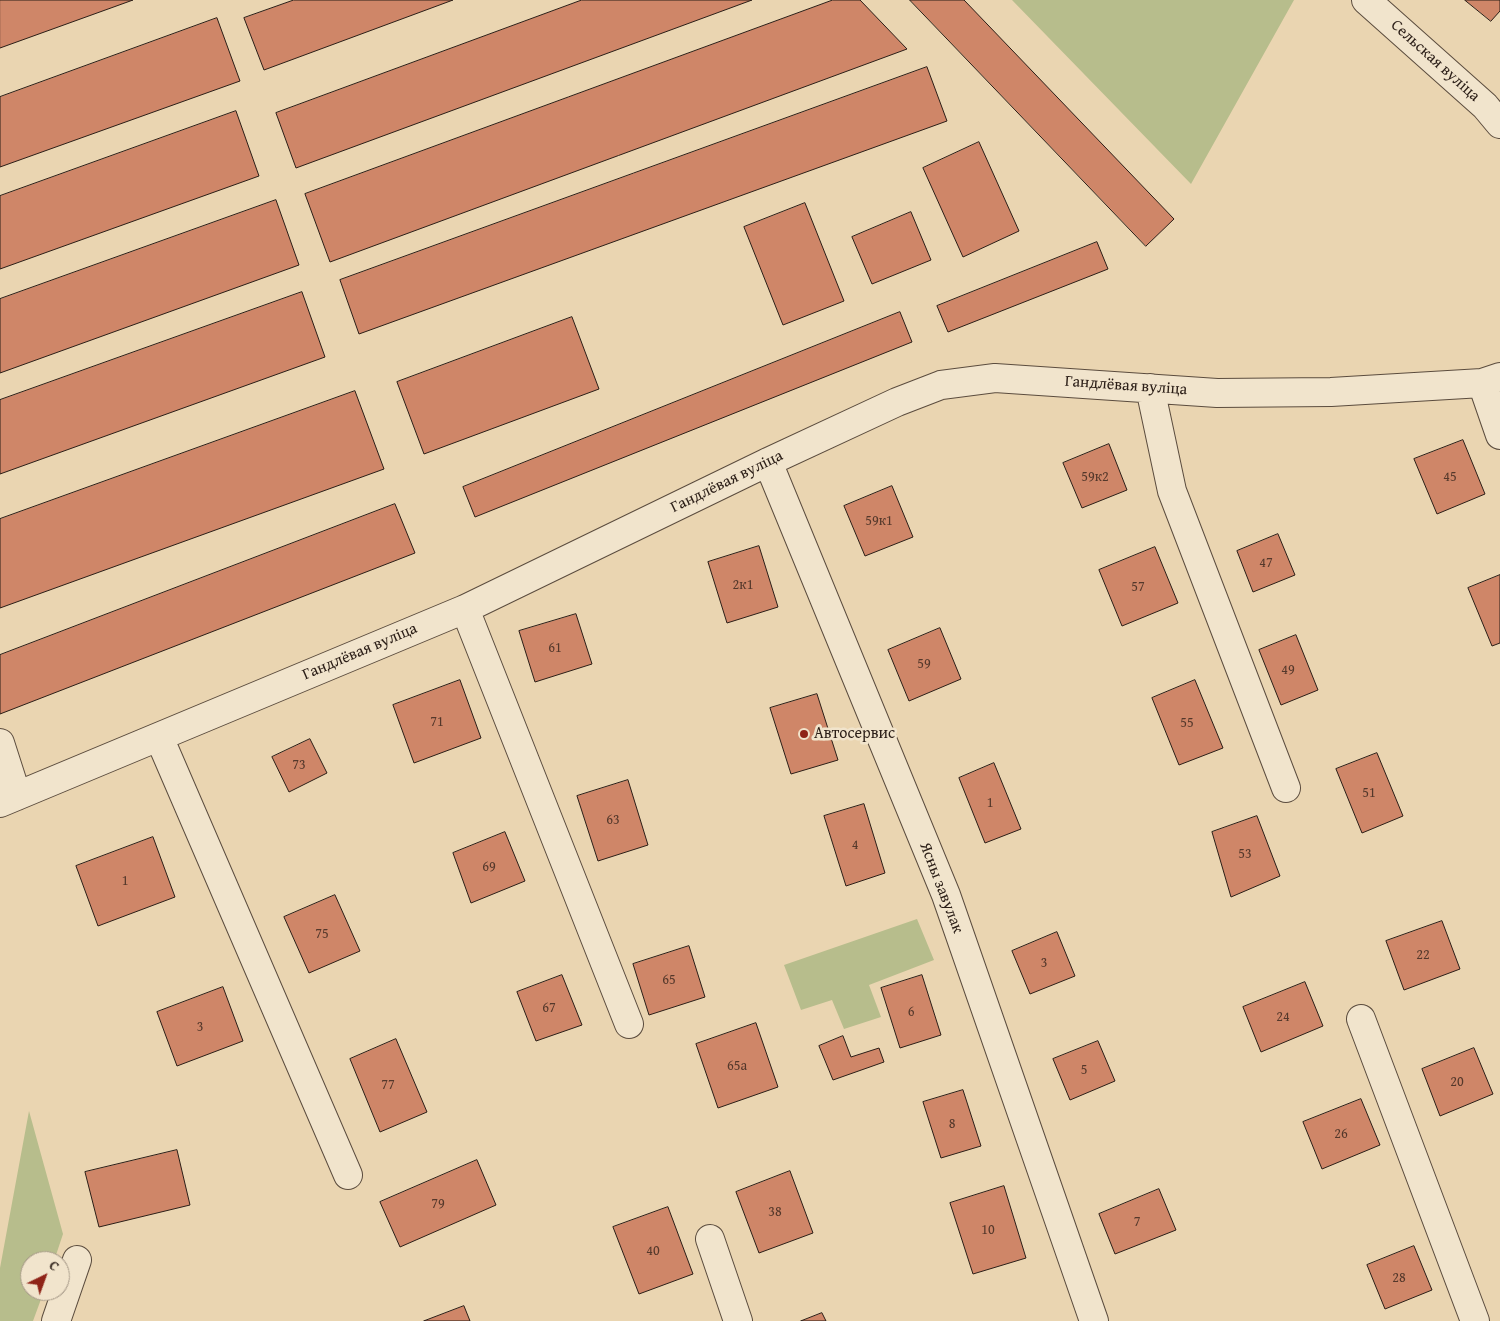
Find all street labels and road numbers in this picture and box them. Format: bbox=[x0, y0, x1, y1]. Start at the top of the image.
street label: Сельская вуліца bbox=[1386, 16, 1484, 106]
street label: Гандлёвая вуліца bbox=[1064, 372, 1188, 400]
street label: Гандлёвая вуліца bbox=[668, 446, 786, 518]
street label: Гандлёвая вуліца bbox=[300, 619, 420, 685]
street label: Ясны завулак bbox=[915, 840, 967, 936]

